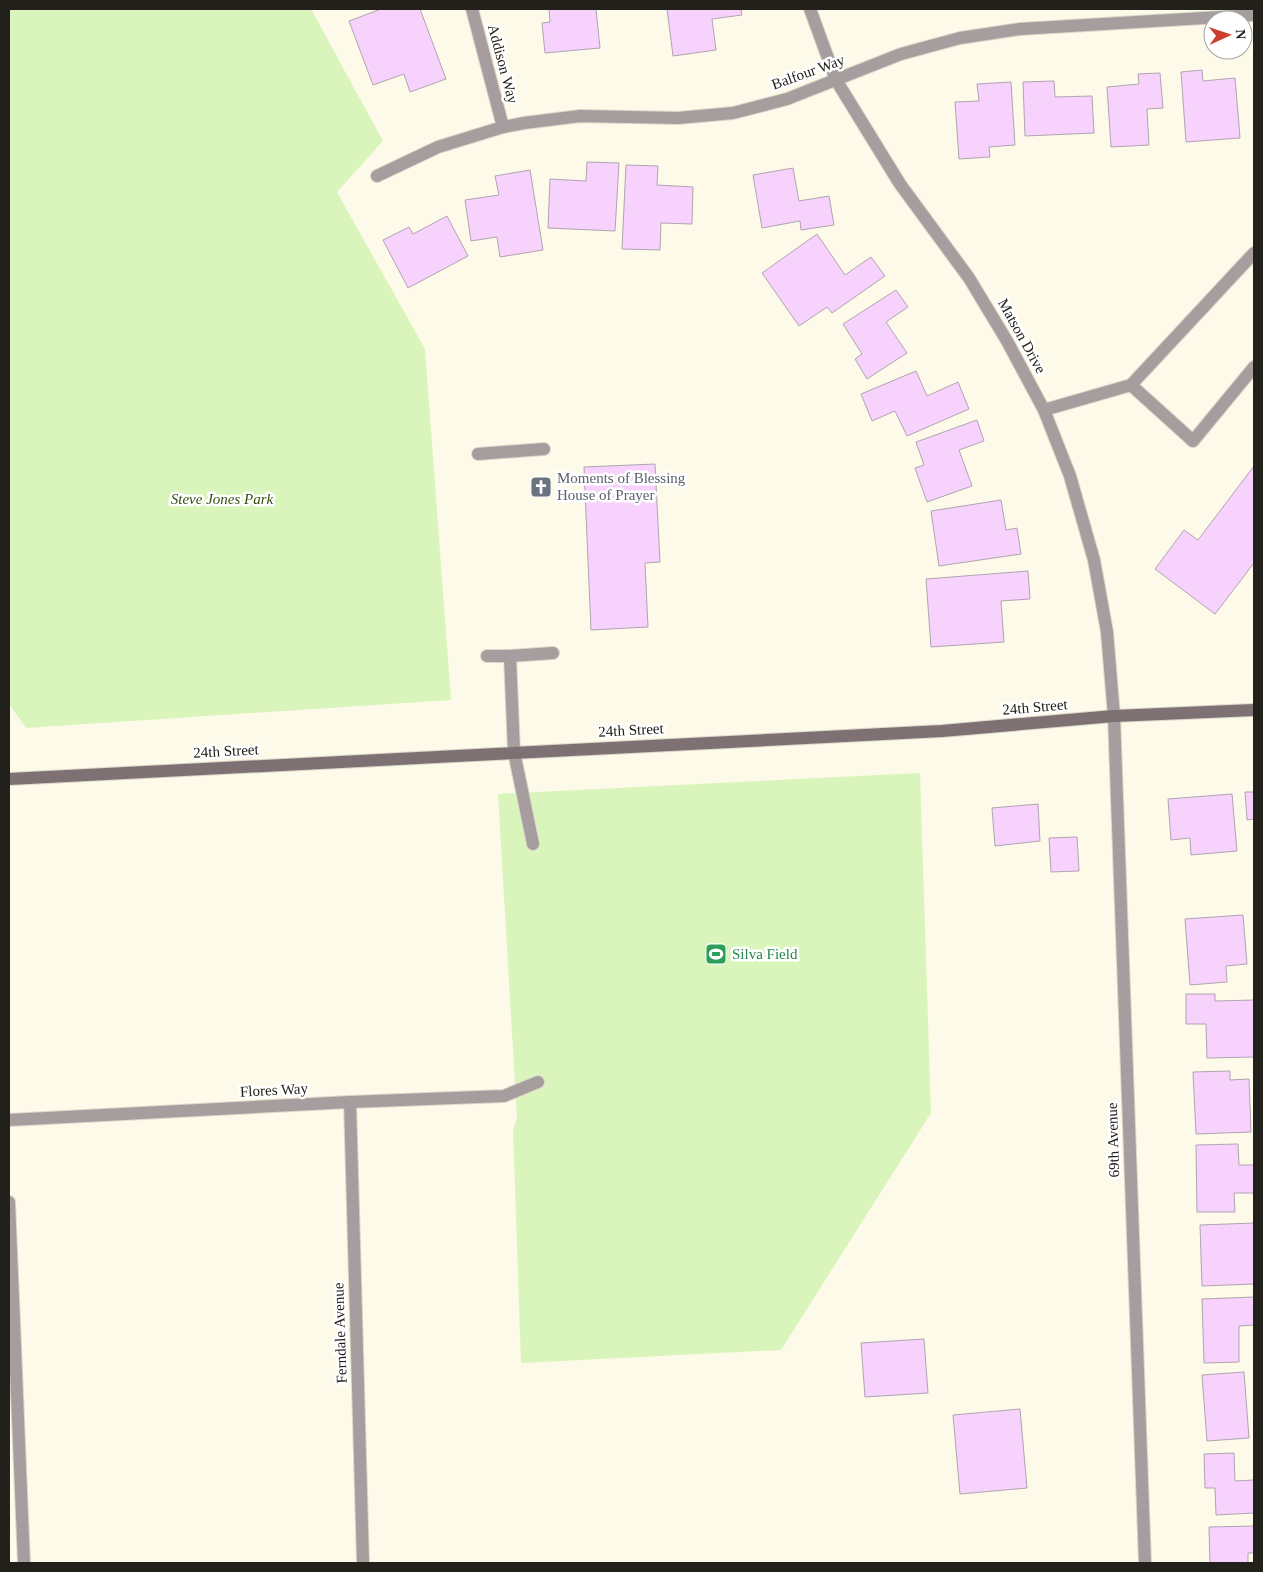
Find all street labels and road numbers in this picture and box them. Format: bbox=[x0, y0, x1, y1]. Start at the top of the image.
street label: Addison Way bbox=[485, 23, 521, 106]
street label: Balfour Way bbox=[769, 51, 847, 93]
street label: Matson Drive bbox=[995, 296, 1049, 376]
street label: 24th Street bbox=[1002, 696, 1069, 718]
street label: 24th Street bbox=[598, 720, 665, 740]
street label: 24th Street bbox=[193, 741, 260, 761]
street label: Flores Way bbox=[240, 1080, 309, 1100]
street label: 69th Avenue bbox=[1104, 1102, 1122, 1178]
street label: Ferndale Avenue bbox=[330, 1282, 350, 1384]

